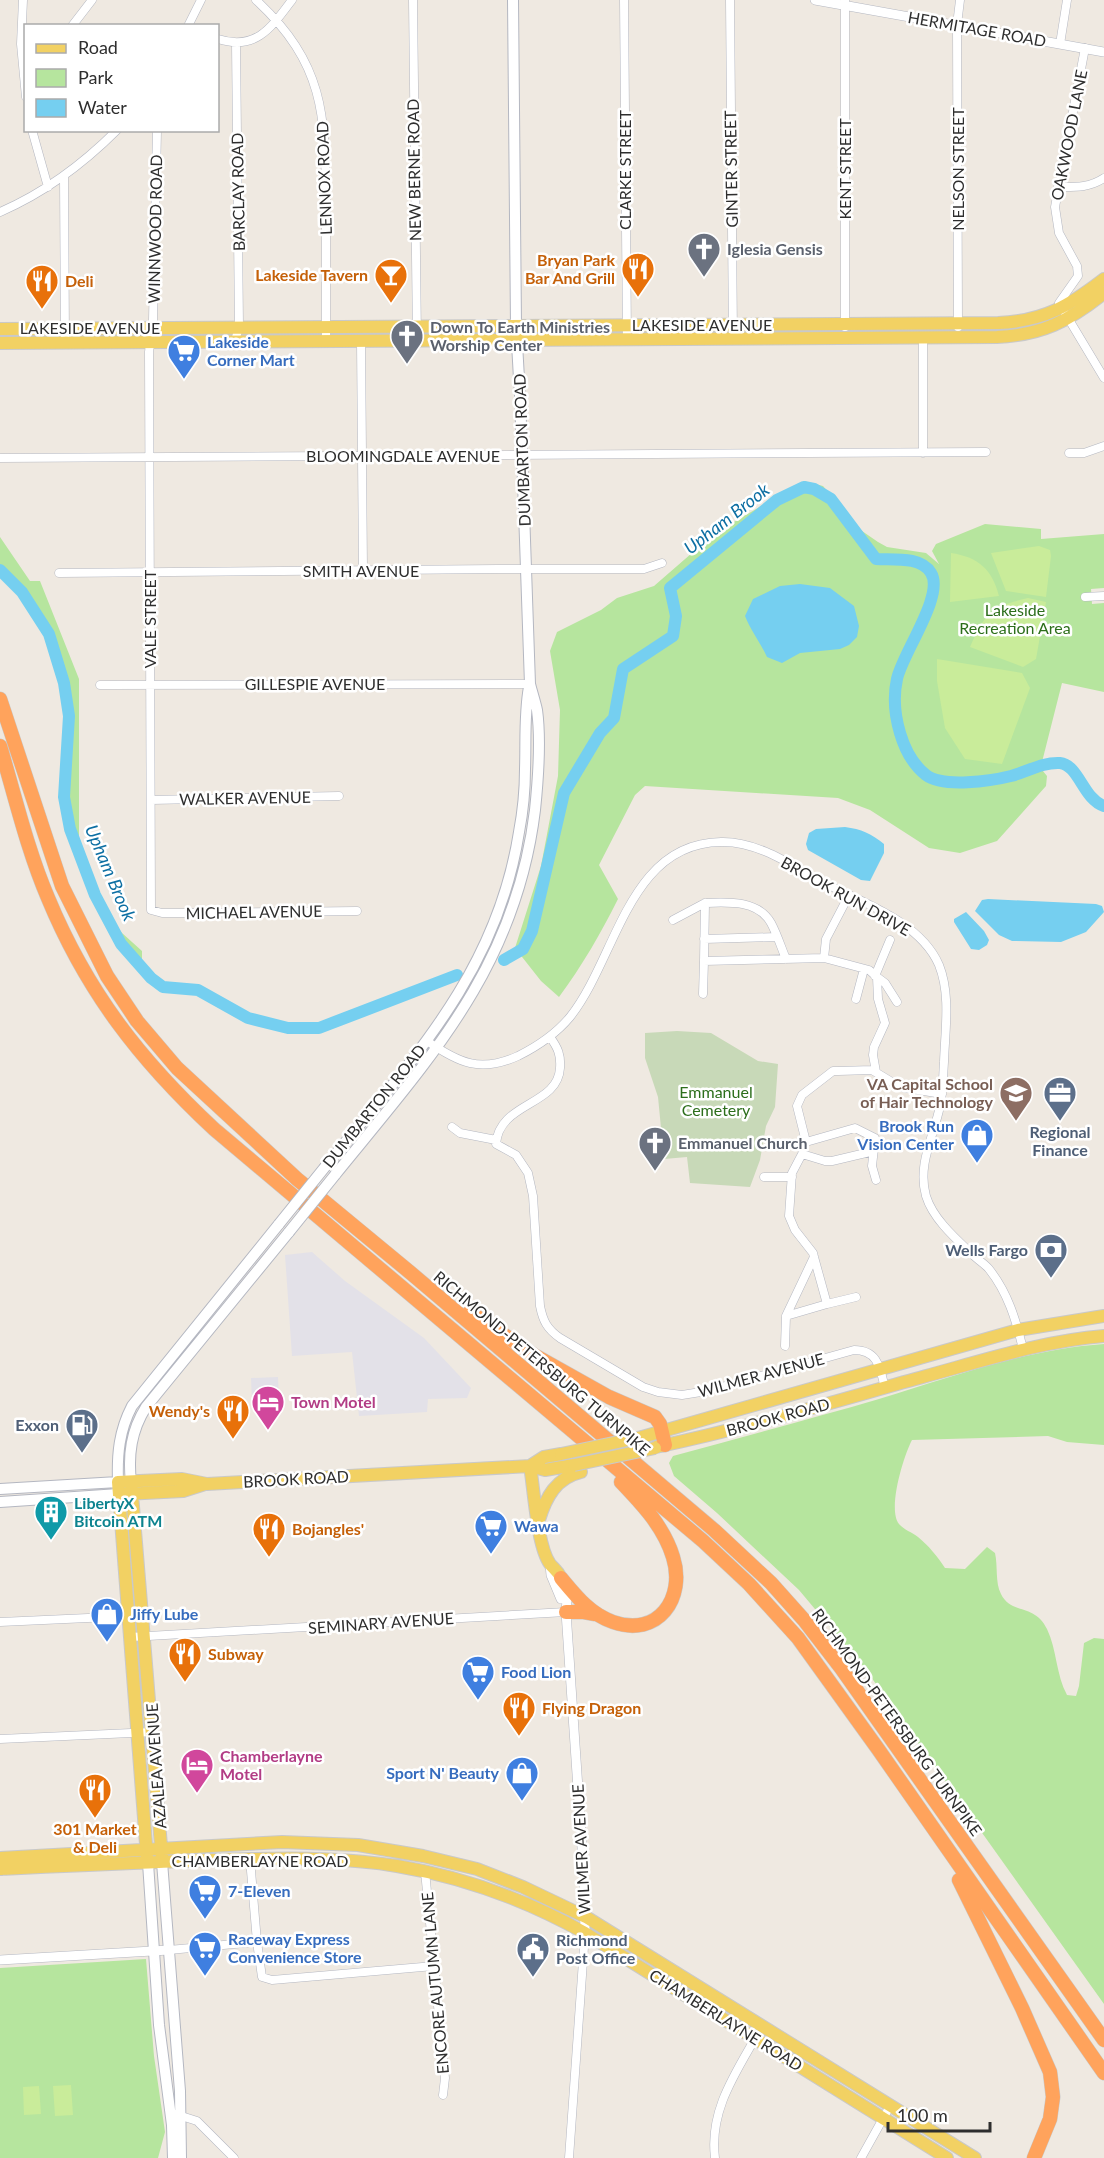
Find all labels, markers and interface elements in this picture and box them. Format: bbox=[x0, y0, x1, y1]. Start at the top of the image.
street label: HERMITAGE ROAD bbox=[906, 7, 1048, 50]
legend bbox=[24, 24, 219, 132]
text: Road bbox=[78, 36, 118, 58]
text: Park bbox=[78, 66, 114, 88]
street label: OAKWOOD LANE bbox=[1047, 68, 1090, 202]
text: Water bbox=[78, 96, 127, 118]
street label: NEW BERNE ROAD bbox=[403, 99, 424, 241]
street label: NELSON STREET bbox=[948, 107, 967, 231]
street label: CLARKE STREET bbox=[615, 110, 634, 230]
street label: GINTER STREET bbox=[720, 110, 741, 228]
street label: KENT STREET bbox=[835, 118, 854, 220]
street label: LENNOX ROAD bbox=[312, 121, 335, 235]
street label: BARCLAY ROAD bbox=[227, 133, 248, 251]
street label: WINNWOOD ROAD bbox=[144, 154, 165, 304]
church icon: Iglesia Gensis bbox=[686, 231, 722, 278]
place label: Iglesia Gensis bbox=[727, 239, 823, 258]
place label: Bryan Park Bar And Grill bbox=[525, 250, 615, 287]
restaurant icon: Bryan Park Bar And Grill bbox=[620, 251, 656, 298]
bar icon: Lakeside Tavern bbox=[373, 257, 409, 304]
restaurant icon: Deli bbox=[24, 263, 60, 310]
place label: Lakeside Tavern bbox=[255, 265, 368, 284]
place label: Deli bbox=[65, 271, 94, 290]
street label: LAKESIDE AVENUE bbox=[632, 315, 772, 334]
place label: Down To Earth Ministries Worship Center bbox=[430, 317, 610, 354]
street label: LAKESIDE AVENUE bbox=[20, 318, 160, 337]
church icon: Down To Earth Ministries Worship Center bbox=[389, 318, 425, 365]
place label: Lakeside Corner Mart bbox=[207, 332, 295, 369]
supermarket icon: Lakeside Corner Mart bbox=[166, 333, 202, 380]
street label: DUMBARTON ROAD bbox=[509, 373, 534, 527]
street label: BLOOMINGDALE AVENUE bbox=[306, 446, 500, 465]
water label: Upham Brook bbox=[679, 478, 774, 558]
street label: SMITH AVENUE bbox=[303, 561, 419, 580]
street label: VALE STREET bbox=[140, 569, 159, 668]
park label: Lakeside Recreation Area bbox=[959, 600, 1071, 637]
street label: GILLESPIE AVENUE bbox=[245, 674, 385, 693]
street label: WALKER AVENUE bbox=[179, 787, 311, 808]
water label: Upham Brook bbox=[81, 821, 141, 924]
street label: BROOK RUN DRIVE bbox=[778, 852, 914, 939]
street label: MICHAEL AVENUE bbox=[185, 901, 323, 922]
street label: DUMBARTON ROAD bbox=[318, 1040, 429, 1171]
place label: VA Capital School of Hair Technology bbox=[860, 1074, 994, 1111]
school or university icon: VA Capital School of Hair Technology bbox=[998, 1075, 1034, 1122]
office icon: Regional Finance bbox=[1042, 1075, 1078, 1122]
park label: Emmanuel Cemetery bbox=[679, 1082, 753, 1119]
place label: Brook Run Vision Center bbox=[856, 1116, 954, 1153]
shop icon: Brook Run Vision Center bbox=[959, 1117, 995, 1164]
place label: Regional Finance bbox=[1029, 1122, 1091, 1159]
church icon: Emmanuel Church bbox=[637, 1125, 673, 1172]
place label: Emmanuel Church bbox=[678, 1133, 808, 1152]
bank icon: Wells Fargo bbox=[1033, 1232, 1069, 1279]
place label: Wells Fargo bbox=[945, 1240, 1028, 1259]
street label: RICHMOND-PETERSBURG TURNPIKE bbox=[430, 1267, 654, 1459]
street label: WILMER AVENUE bbox=[696, 1348, 826, 1401]
hotel icon: Town Motel bbox=[250, 1384, 286, 1431]
place label: Town Motel bbox=[291, 1392, 376, 1411]
restaurant icon: Wendy's bbox=[215, 1393, 251, 1440]
street label: BROOK ROAD bbox=[724, 1394, 832, 1439]
place label: Wendy's bbox=[149, 1401, 210, 1420]
fuel station icon: Exxon bbox=[64, 1407, 100, 1454]
place label: Exxon bbox=[15, 1415, 59, 1434]
street label: BROOK ROAD bbox=[243, 1466, 349, 1491]
place label: LibertyX Bitcoin ATM bbox=[74, 1493, 162, 1530]
building icon: LibertyX Bitcoin ATM bbox=[33, 1494, 69, 1541]
supermarket icon: Wawa bbox=[473, 1508, 509, 1555]
restaurant icon: Bojangles' bbox=[251, 1511, 287, 1558]
place label: Wawa bbox=[514, 1516, 559, 1535]
place label: Bojangles' bbox=[292, 1519, 364, 1538]
shop icon: Jiffy Lube bbox=[89, 1596, 125, 1643]
place label: Jiffy Lube bbox=[130, 1604, 199, 1623]
street label: RICHMOND-PETERSBURG TURNPIKE bbox=[808, 1604, 986, 1839]
street label: SEMINARY AVENUE bbox=[307, 1608, 454, 1637]
restaurant icon: Subway bbox=[167, 1636, 203, 1683]
place label: Subway bbox=[208, 1644, 264, 1663]
supermarket icon: Food Lion bbox=[460, 1654, 496, 1701]
place label: Food Lion bbox=[501, 1662, 571, 1681]
restaurant icon: Flying Dragon bbox=[501, 1690, 537, 1737]
place label: Flying Dragon bbox=[542, 1698, 641, 1717]
street label: AZALEA AVENUE bbox=[142, 1703, 169, 1829]
place label: Chamberlayne Motel bbox=[220, 1746, 323, 1783]
hotel icon: Chamberlayne Motel bbox=[179, 1747, 215, 1794]
shop icon: Sport N' Beauty bbox=[504, 1755, 540, 1802]
place label: Sport N' Beauty bbox=[386, 1763, 500, 1782]
restaurant icon: 301 Market & Deli bbox=[77, 1772, 113, 1819]
street label: WILMER AVENUE bbox=[568, 1784, 593, 1915]
place label: 301 Market & Deli bbox=[53, 1819, 137, 1856]
street label: CHAMBERLAYNE ROAD bbox=[171, 1851, 349, 1870]
supermarket icon: 7-Eleven bbox=[187, 1873, 223, 1920]
place label: 7-Eleven bbox=[228, 1881, 291, 1900]
street label: ENCORE AUTUMN LANE bbox=[417, 1891, 452, 2075]
place label: Raceway Express Convenience Store bbox=[228, 1929, 362, 1966]
supermarket icon: Raceway Express Convenience Store bbox=[187, 1930, 223, 1977]
place label: Richmond Post Office bbox=[556, 1930, 636, 1967]
public building icon: Richmond Post Office bbox=[515, 1931, 551, 1978]
street label: CHAMBERLAYNE ROAD bbox=[646, 1965, 806, 2075]
scale bar bbox=[888, 2095, 990, 2133]
text: 100 m bbox=[897, 2104, 948, 2126]

